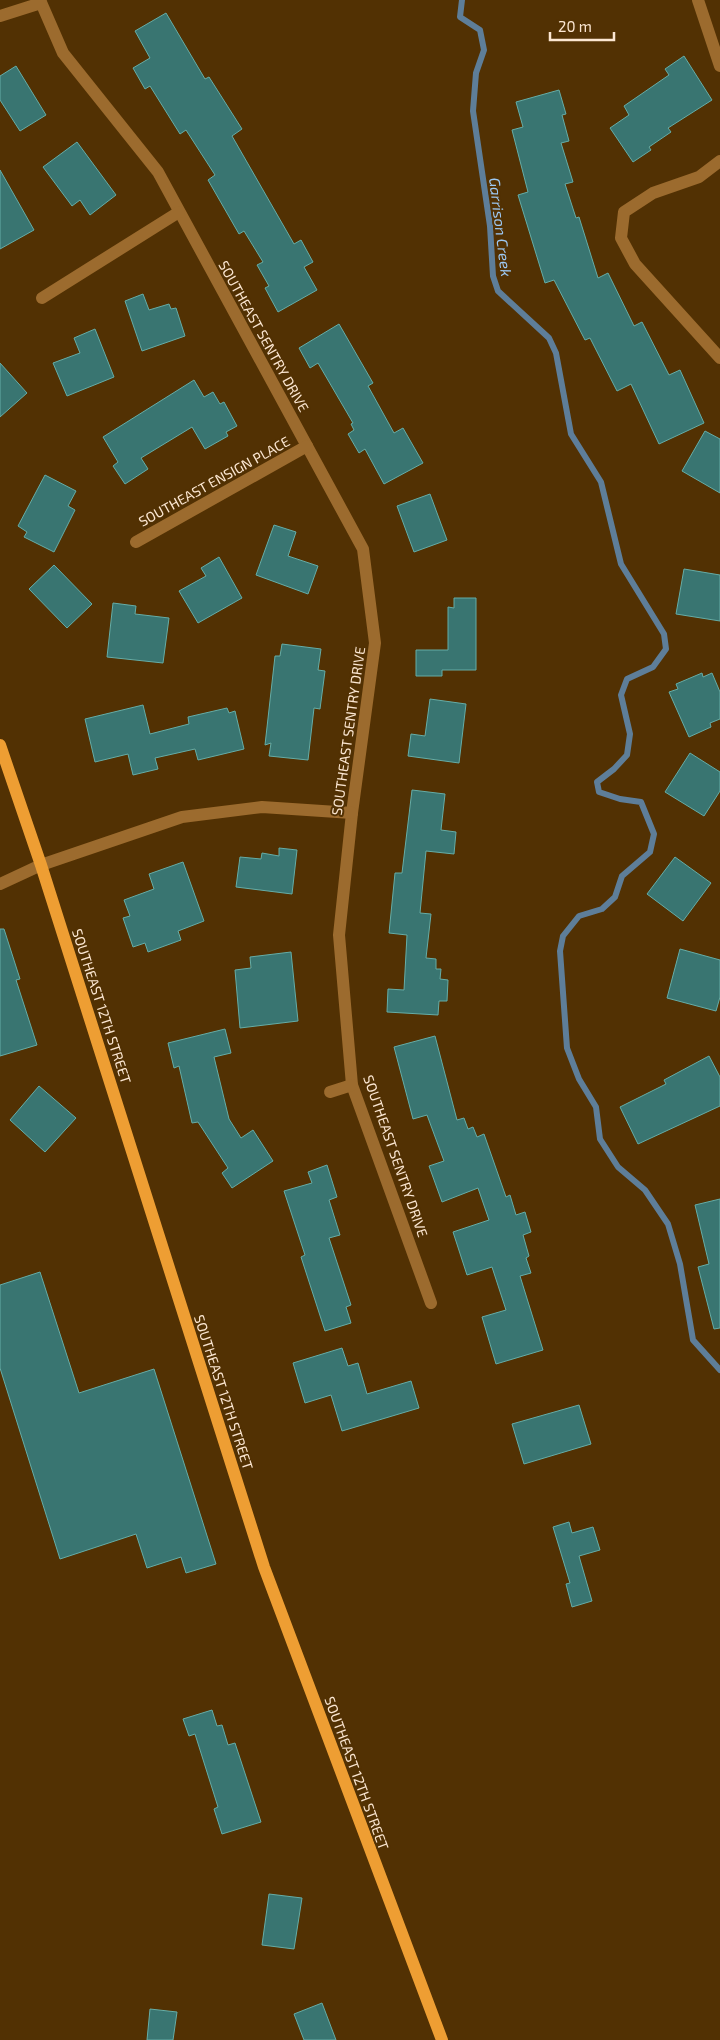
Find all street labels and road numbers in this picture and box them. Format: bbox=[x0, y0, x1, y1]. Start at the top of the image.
street label: SOUTHEAST SENTRY DRIVE bbox=[215, 257, 313, 415]
street label: SOUTHEAST ENSIGN PLACE bbox=[135, 432, 293, 530]
street label: SOUTHEAST SENTRY DRIVE bbox=[328, 645, 368, 816]
street label: SOUTHEAST 12TH STREET bbox=[69, 926, 135, 1086]
street label: SOUTHEAST SENTRY DRIVE bbox=[360, 1073, 432, 1239]
street label: SOUTHEAST 12TH STREET bbox=[191, 1312, 257, 1472]
street label: SOUTHEAST 12TH STREET bbox=[321, 1694, 393, 1852]

